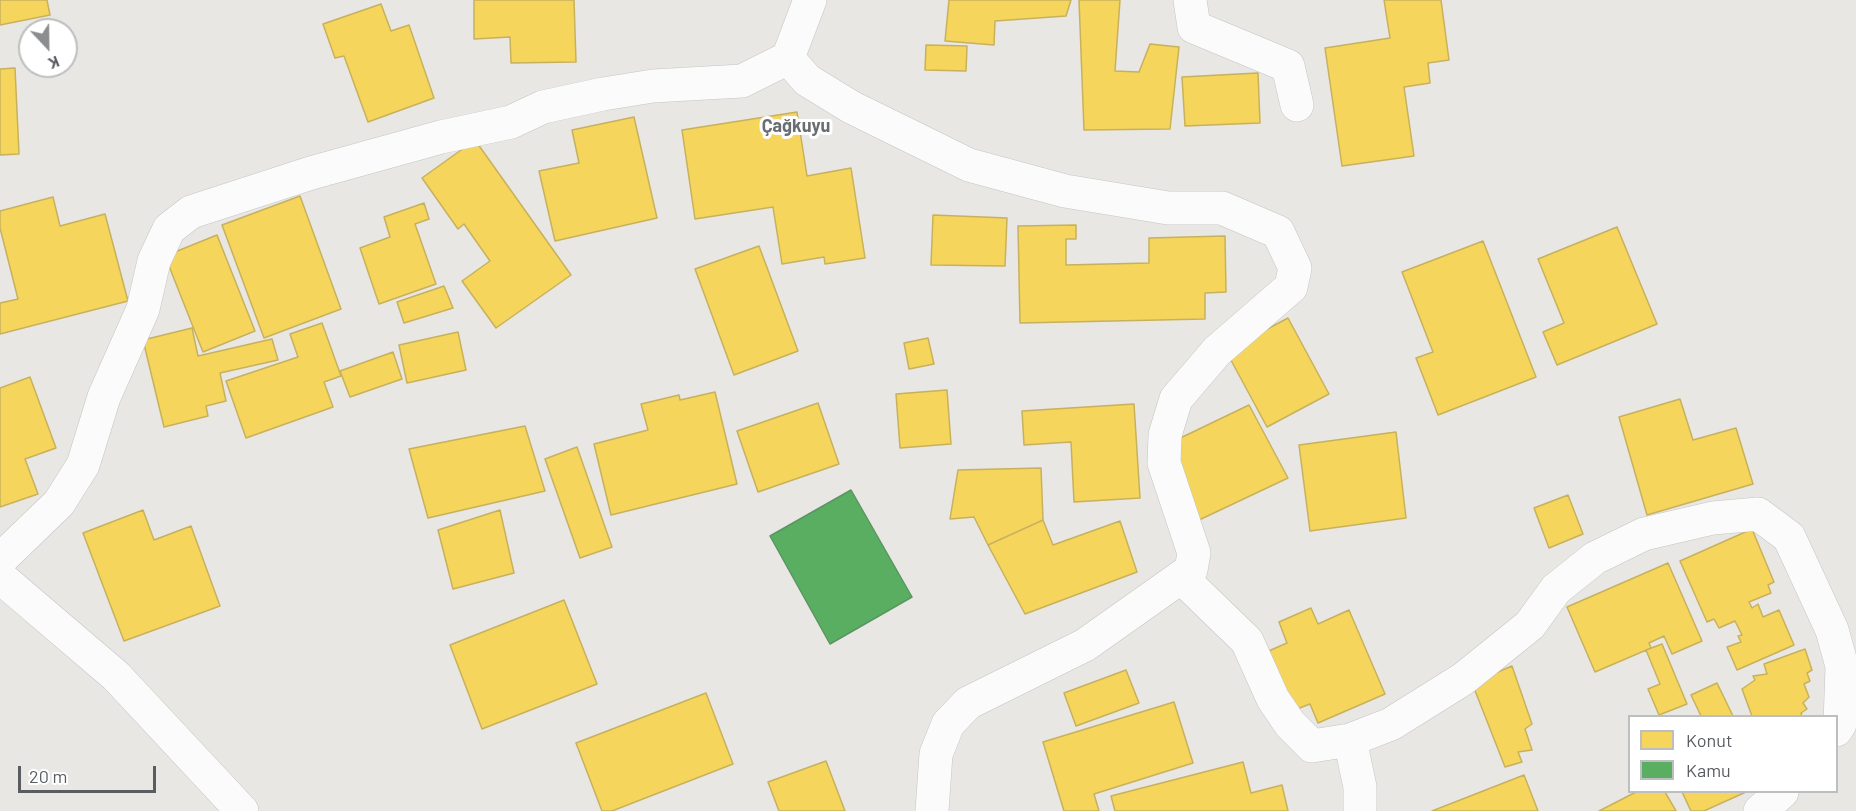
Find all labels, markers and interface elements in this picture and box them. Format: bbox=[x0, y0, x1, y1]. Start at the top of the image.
north arrow bbox=[18, 18, 78, 78]
text: K bbox=[46, 53, 62, 74]
district label: Çağkuyu bbox=[762, 115, 830, 137]
legend bbox=[1628, 715, 1838, 793]
text: Konut bbox=[1686, 729, 1732, 751]
scale bar bbox=[21, 754, 159, 792]
text: Kamu bbox=[1686, 759, 1731, 781]
text: 20 m bbox=[29, 765, 67, 787]

